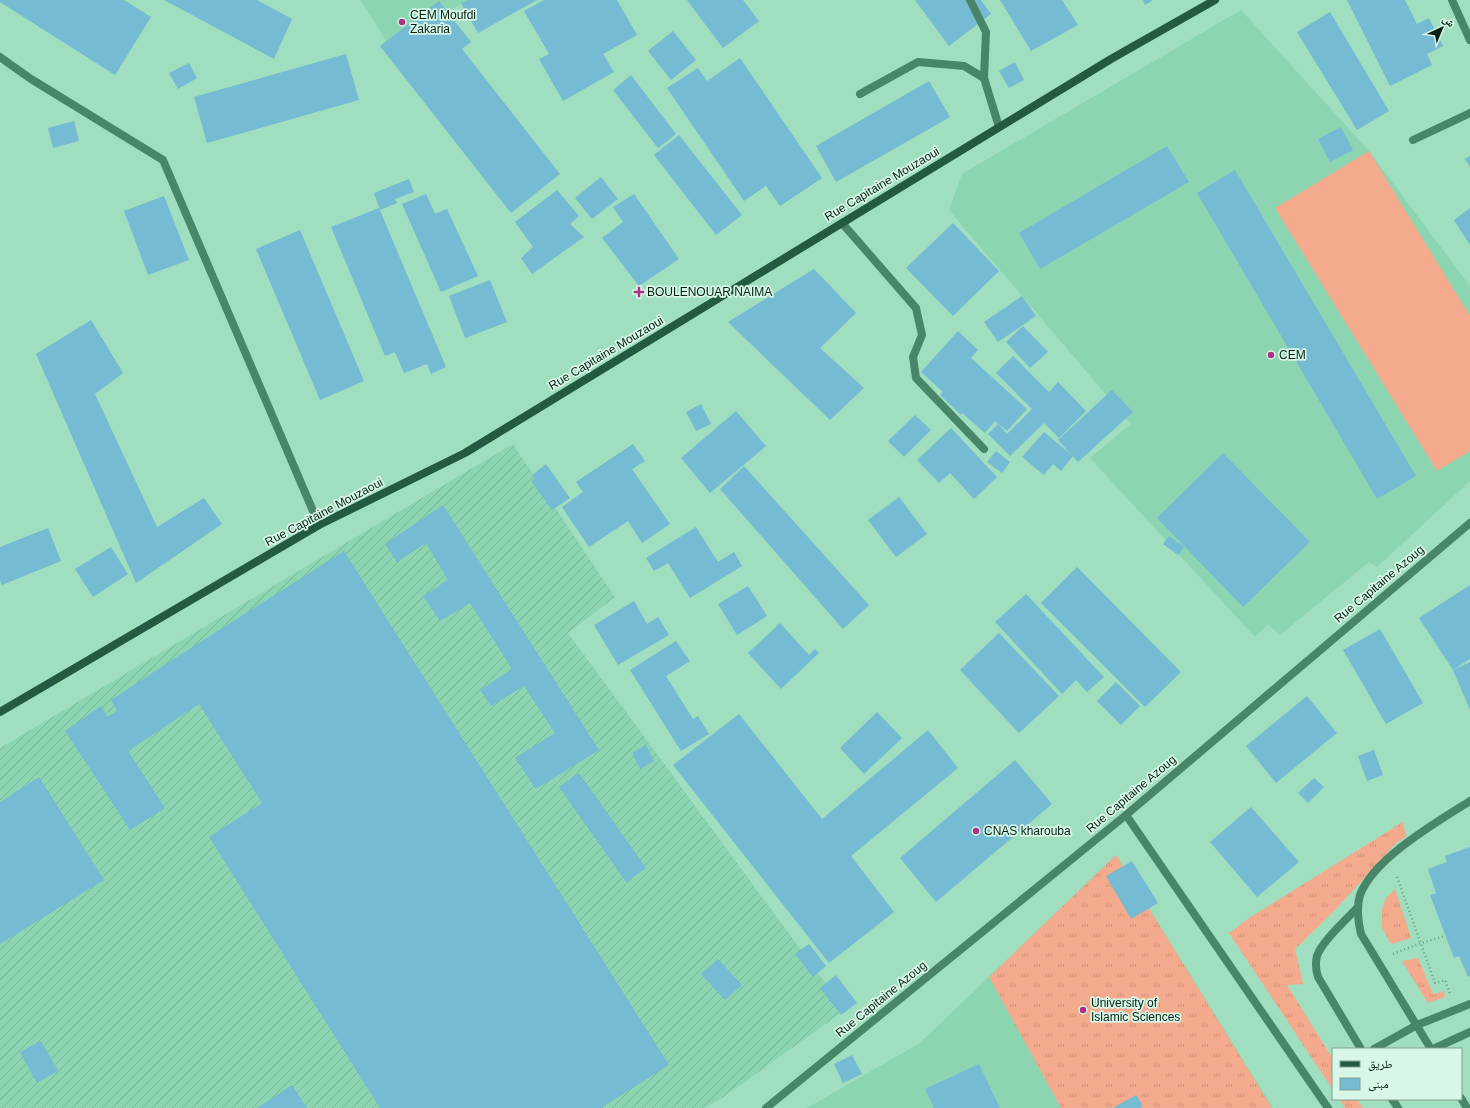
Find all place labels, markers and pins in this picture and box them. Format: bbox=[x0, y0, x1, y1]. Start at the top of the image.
place label: CEM Moufdi Zakaria bbox=[410, 8, 476, 36]
marker: CEM Moufdi Zakaria bbox=[397, 17, 407, 27]
place label: BOULENOUAR NAIMA bbox=[647, 285, 772, 299]
marker: BOULENOUAR NAIMA bbox=[634, 287, 644, 297]
place label: CEM bbox=[1279, 348, 1306, 362]
marker: CEM bbox=[1266, 350, 1276, 360]
place label: CNAS kharouba bbox=[984, 824, 1071, 838]
marker: CNAS kharouba bbox=[971, 826, 981, 836]
place label: University of Islamic Sciences bbox=[1091, 996, 1180, 1024]
marker: University of Islamic Sciences bbox=[1078, 1005, 1088, 1015]

